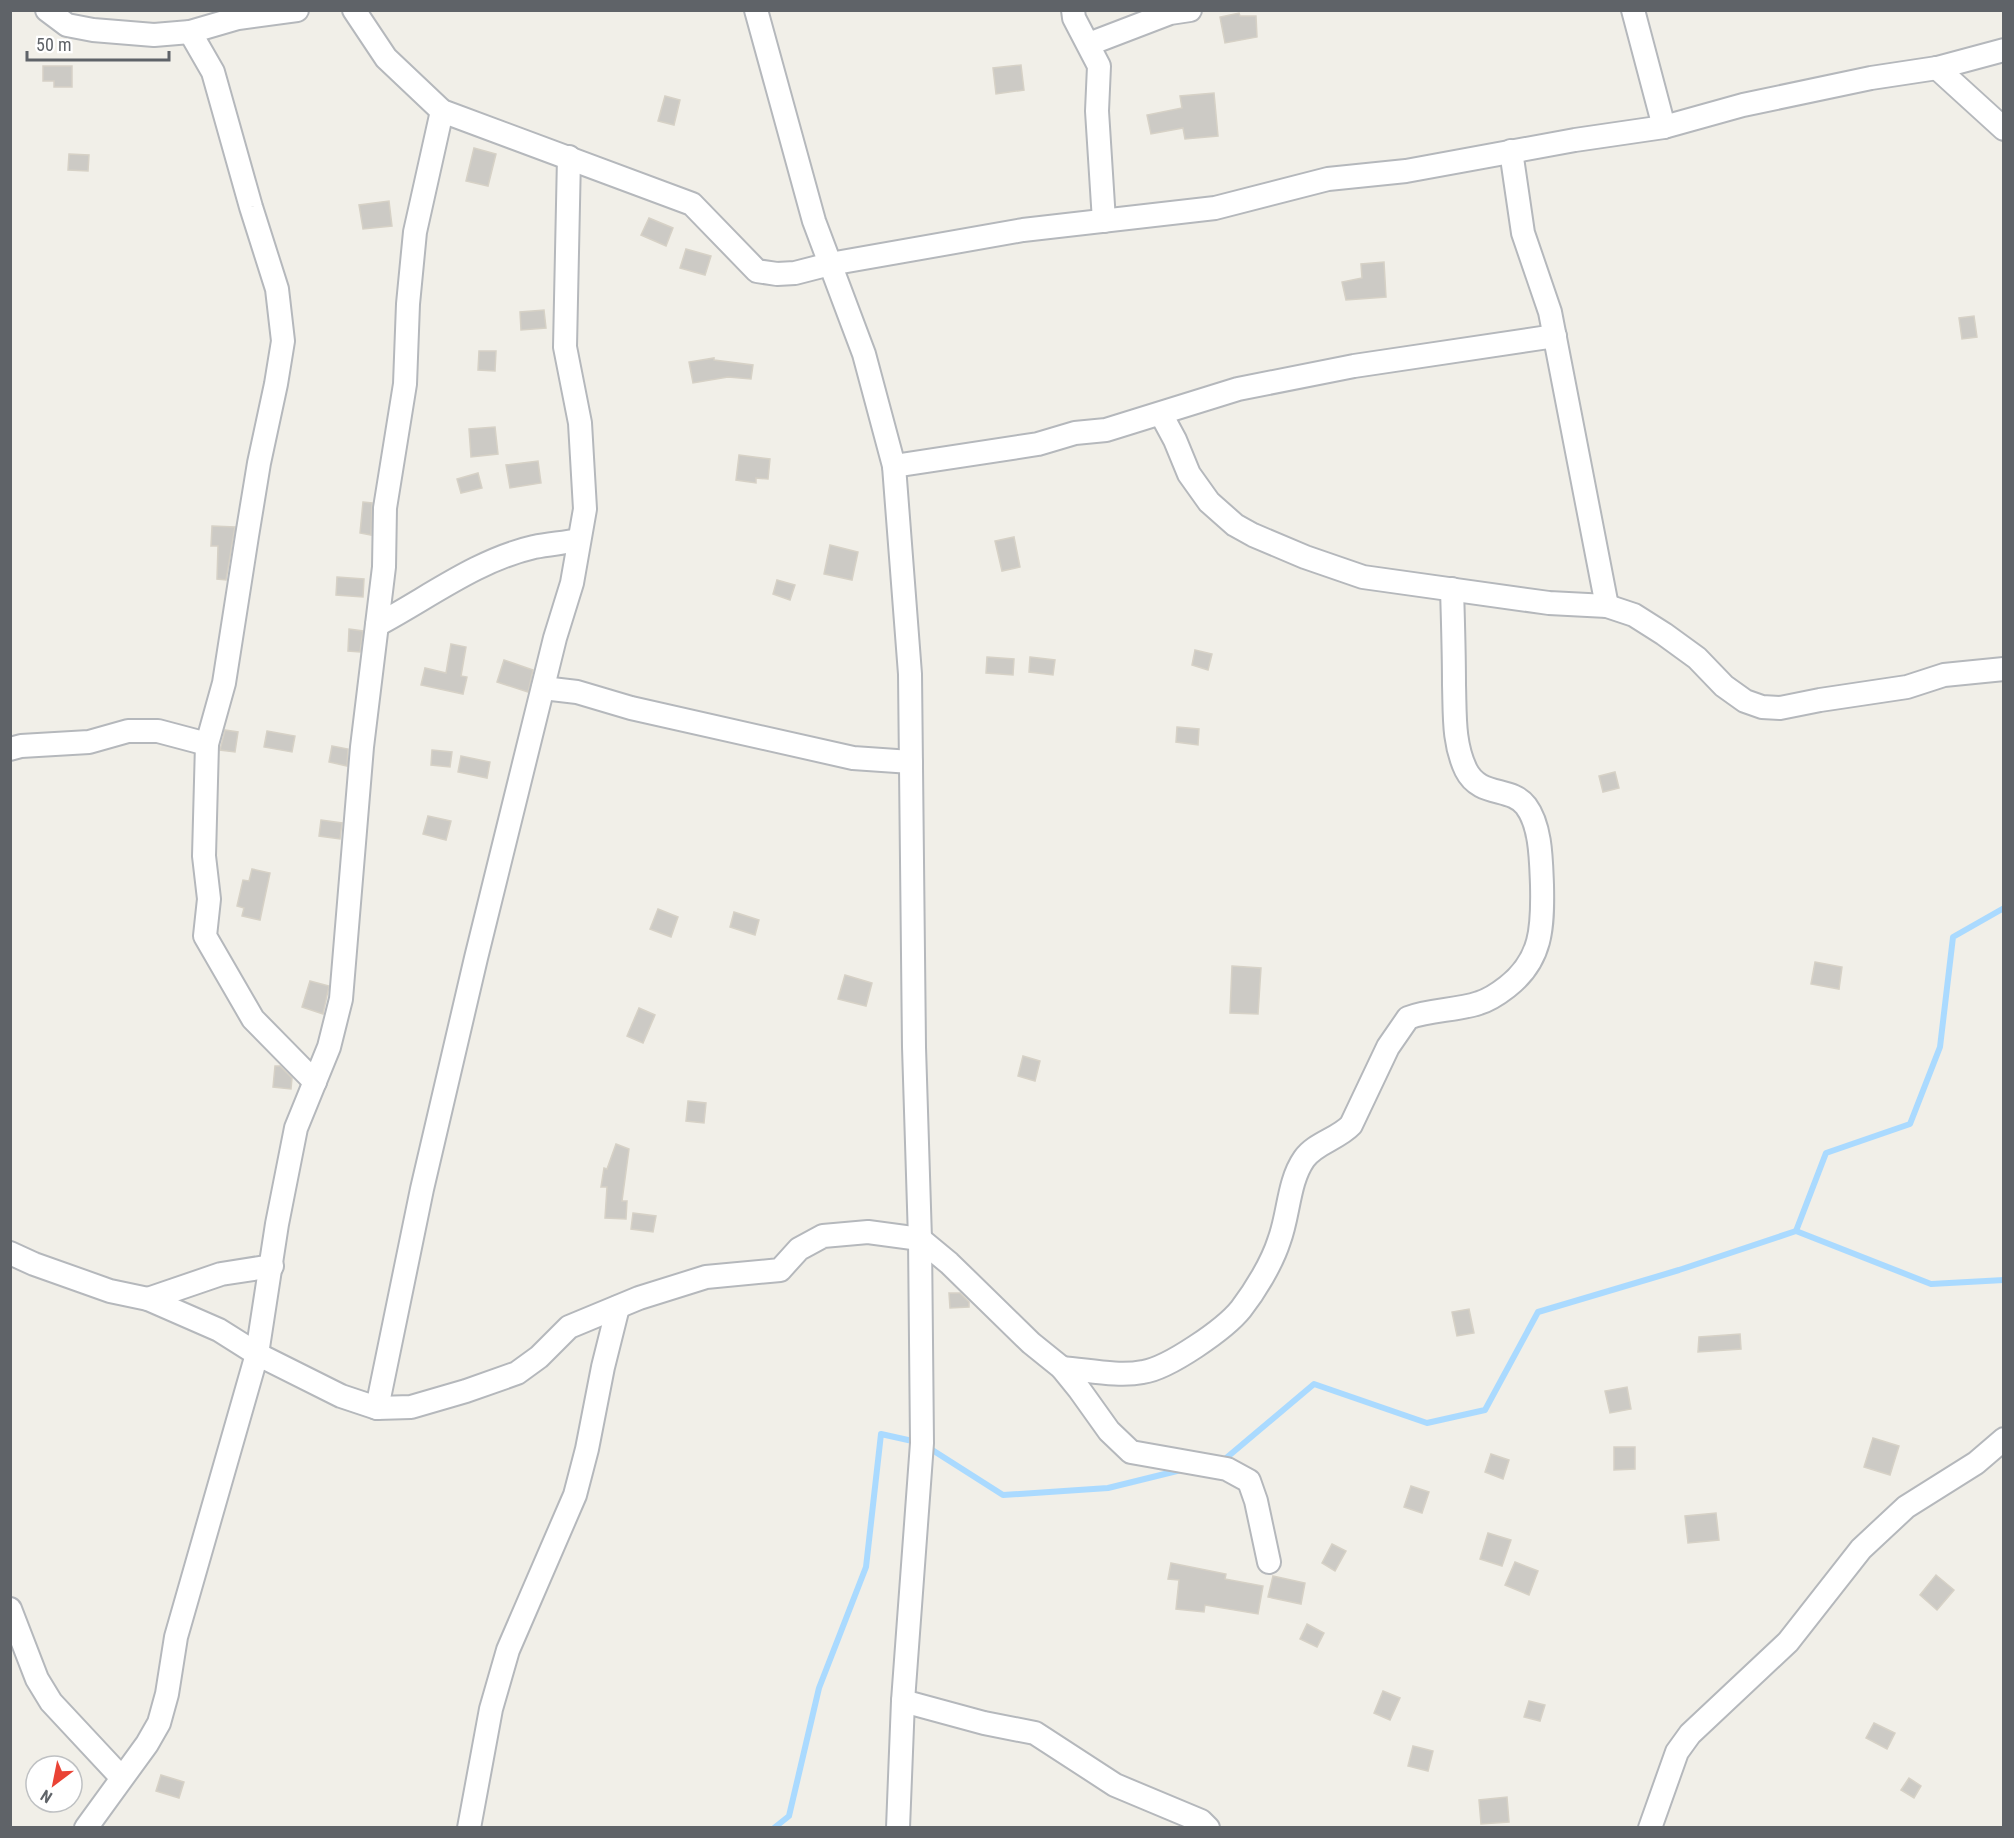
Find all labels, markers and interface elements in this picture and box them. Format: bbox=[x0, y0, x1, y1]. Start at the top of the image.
scale bar bbox=[27, 24, 170, 62]
text: 50 m bbox=[36, 34, 71, 55]
north arrow bbox=[24, 1754, 84, 1814]
text: N bbox=[37, 1786, 56, 1807]

